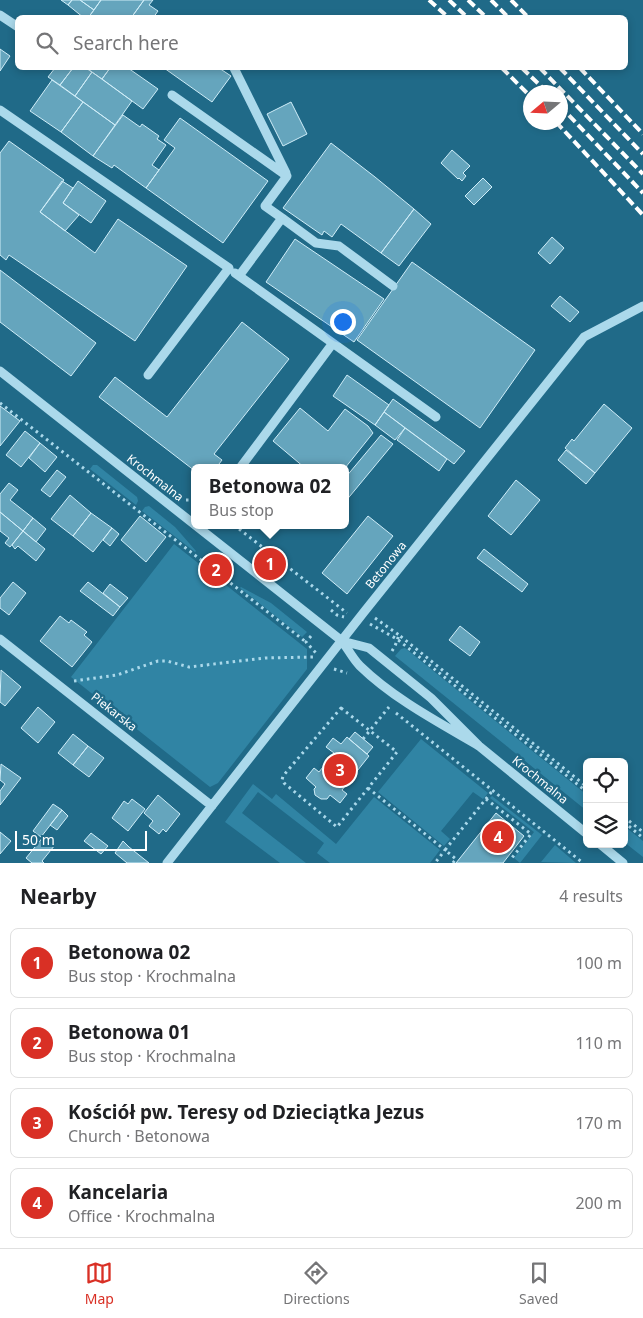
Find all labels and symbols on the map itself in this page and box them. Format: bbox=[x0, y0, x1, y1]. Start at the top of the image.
north arrow bbox=[523, 85, 568, 130]
your location bbox=[330, 309, 356, 335]
street label: Krochmalna bbox=[123, 450, 187, 505]
street label: Betonowa bbox=[361, 537, 410, 592]
pin: 1 bbox=[254, 545, 286, 583]
pin: 2 bbox=[200, 551, 232, 589]
street label: Piekarska bbox=[88, 688, 141, 735]
pin: 3 bbox=[324, 751, 356, 789]
street label: Krochmalna bbox=[509, 752, 572, 808]
pin: 4 bbox=[482, 818, 514, 856]
scale bar bbox=[15, 828, 148, 851]

